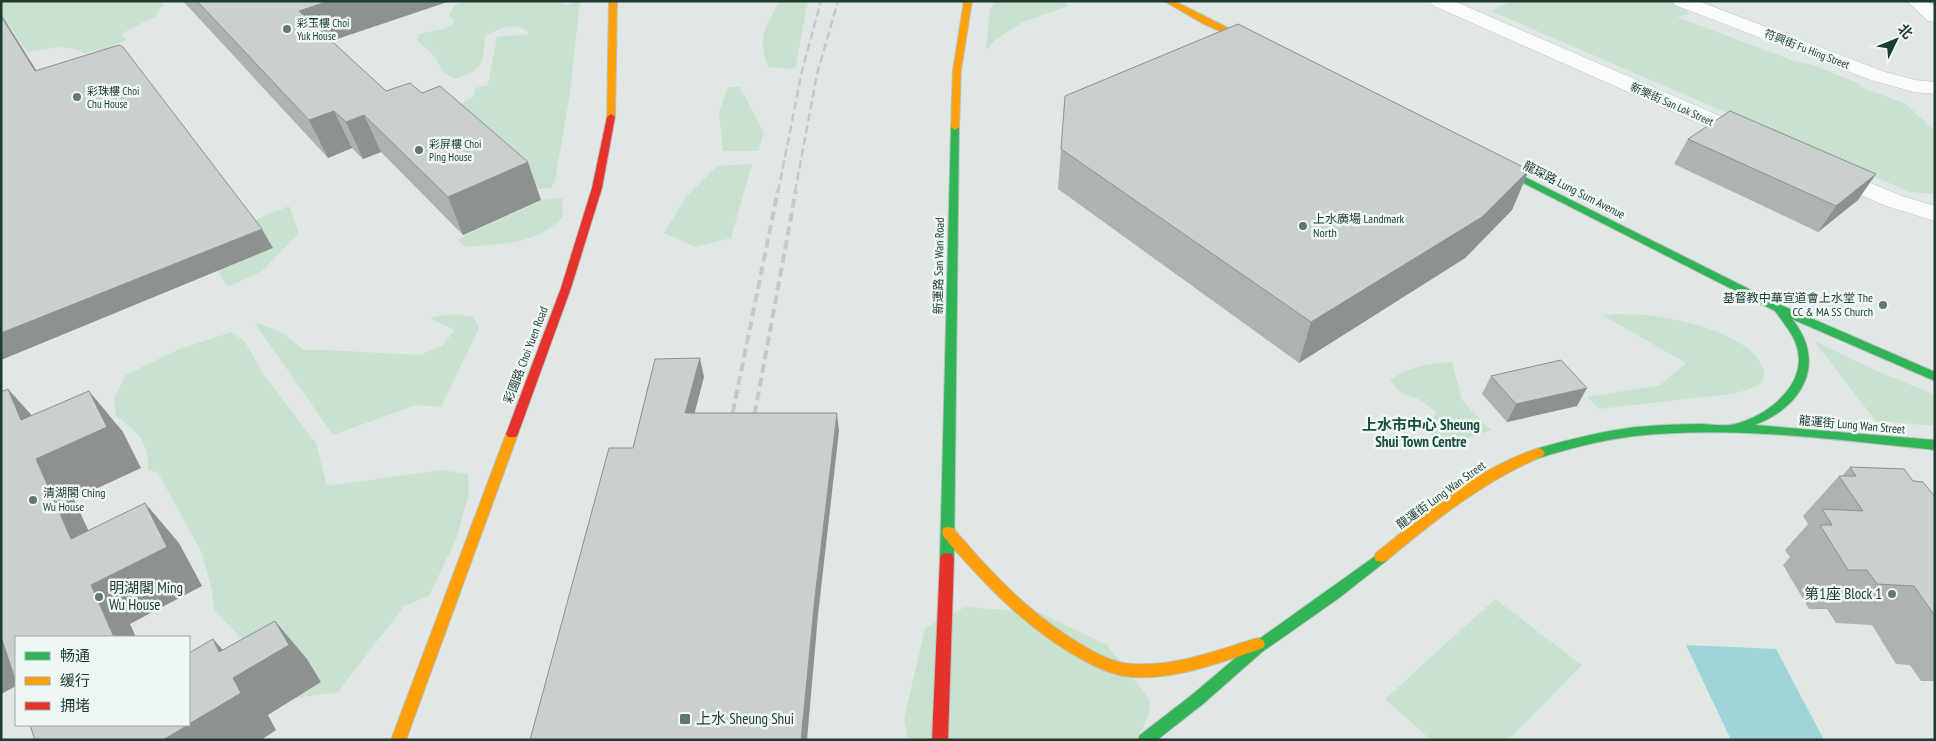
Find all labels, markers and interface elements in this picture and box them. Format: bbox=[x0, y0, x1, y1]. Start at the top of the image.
north arrow bbox=[1871, 15, 1921, 65]
place label: 彩玉樓 Choi Yuk House bbox=[297, 16, 349, 43]
text: 北 bbox=[1894, 20, 1917, 42]
marker: 彩玉樓 Choi Yuk House bbox=[281, 23, 293, 35]
street label: 符興街 Fu Hing Street bbox=[1763, 26, 1851, 72]
street label: 新樂街 San Lok Street bbox=[1628, 79, 1716, 129]
place label: 彩珠樓 Choi Chu House bbox=[87, 84, 139, 111]
marker: 彩珠樓 Choi Chu House bbox=[71, 91, 83, 103]
place label: 彩屏樓 Choi Ping House bbox=[429, 137, 481, 164]
marker: 彩屏樓 Choi Ping House bbox=[413, 144, 425, 156]
street label: 龍琛路 Lung Sum Avenue bbox=[1521, 157, 1628, 222]
place label: 上水廣場 Landmark North bbox=[1313, 211, 1405, 240]
street label: 新運路 San Wan Road bbox=[930, 217, 947, 315]
marker: 上水廣場 Landmark North bbox=[1297, 220, 1309, 232]
place label: 基督教中華宣道會上水堂 The CC & MA SS Church bbox=[1723, 290, 1873, 319]
marker: 基督教中華宣道會上水堂 The CC & MA SS Church bbox=[1877, 299, 1889, 311]
street label: 彩園路 Choi Yuen Road bbox=[500, 304, 551, 405]
street label: 龍運街 Lung Wan Street bbox=[1798, 412, 1906, 437]
district label: 上水市中心 Sheung Shui Town Centre bbox=[1362, 415, 1480, 451]
street label: 龍運街 Lung Wan Street bbox=[1393, 457, 1489, 532]
place label: 清湖閣 Ching Wu House bbox=[43, 485, 105, 514]
marker: 清湖閣 Ching Wu House bbox=[27, 494, 39, 506]
place label: 明湖閣 Ming Wu House bbox=[109, 578, 183, 614]
place label: 第1座 Block 1 bbox=[1804, 584, 1882, 603]
marker: 第1座 Block 1 bbox=[1886, 588, 1898, 600]
marker: 明湖閣 Ming Wu House bbox=[93, 591, 105, 603]
legend bbox=[15, 636, 190, 726]
text: 畅通 bbox=[60, 646, 90, 665]
text: 缓行 bbox=[60, 671, 90, 690]
text: 拥堵 bbox=[60, 696, 90, 715]
place label: 上水 Sheung Shui bbox=[696, 709, 794, 728]
marker: 上水 Sheung Shui bbox=[678, 712, 692, 726]

